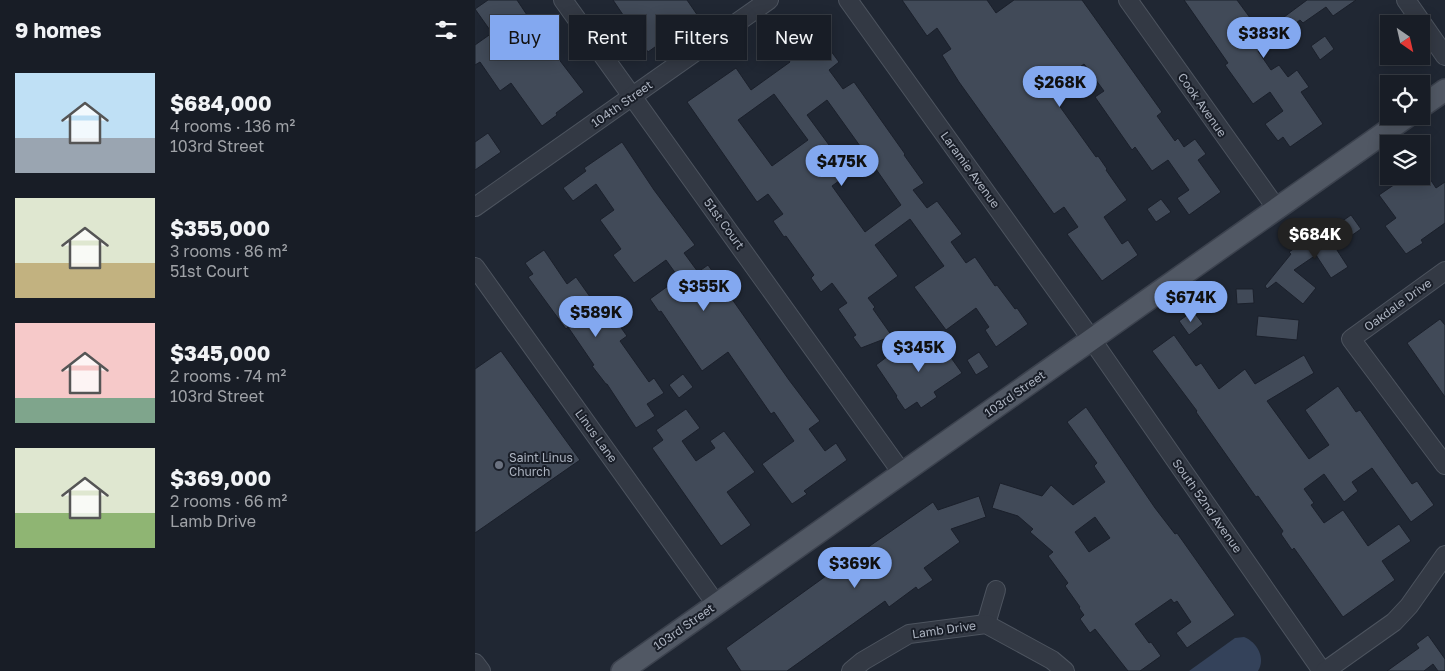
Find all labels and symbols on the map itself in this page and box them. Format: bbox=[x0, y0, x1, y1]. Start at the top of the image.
north arrow bbox=[1380, 15, 1430, 65]
pin: $383K bbox=[1229, 17, 1299, 59]
pin: $268K bbox=[1025, 66, 1095, 108]
street label: Cook Avenue bbox=[1175, 70, 1230, 140]
street label: 104th Street bbox=[588, 77, 655, 130]
street label: Laramie Avenue bbox=[938, 128, 1003, 211]
pin: $475K bbox=[807, 144, 877, 187]
street label: 51st Court bbox=[701, 195, 748, 252]
pin: $684K bbox=[1280, 218, 1350, 260]
pin: $355K bbox=[669, 270, 739, 312]
street label: Oakdale Drive bbox=[1361, 275, 1434, 334]
pin: $674K bbox=[1156, 280, 1226, 323]
pin: $589K bbox=[561, 296, 631, 338]
pin: $345K bbox=[884, 330, 954, 373]
street label: 103rd Street bbox=[981, 367, 1048, 420]
street label: Linus Lane bbox=[572, 406, 621, 465]
place label: Saint Linus Church bbox=[509, 450, 573, 479]
street label: South 52nd Avenue bbox=[1169, 456, 1246, 556]
marker: Saint Linus Church bbox=[493, 459, 505, 471]
pin: $369K bbox=[820, 546, 890, 589]
street label: 103rd Street bbox=[650, 600, 717, 653]
street label: Lamb Drive bbox=[911, 618, 977, 641]

